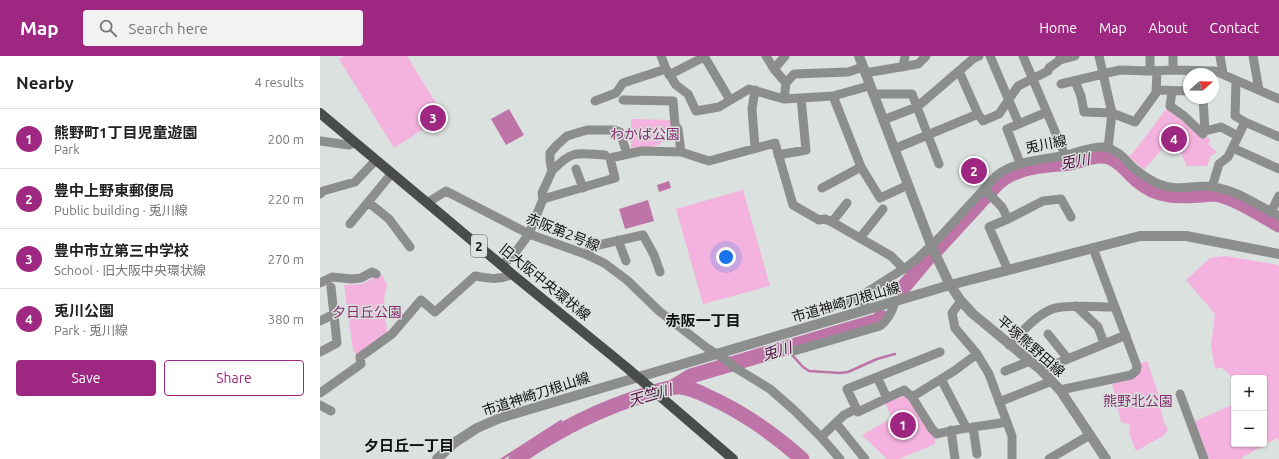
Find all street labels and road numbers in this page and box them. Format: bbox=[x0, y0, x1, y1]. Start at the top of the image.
street label: 兎川線 bbox=[1024, 132, 1068, 156]
street label: 赤阪第2号線 bbox=[524, 210, 602, 254]
road number: 2 bbox=[471, 235, 487, 257]
street label: 旧大阪中央環状線 bbox=[496, 241, 594, 323]
street label: 市道神崎刀根山線 bbox=[790, 279, 902, 325]
street label: 平塚熊野田線 bbox=[994, 312, 1068, 380]
street label: 市道神崎刀根山線 bbox=[480, 369, 592, 419]

